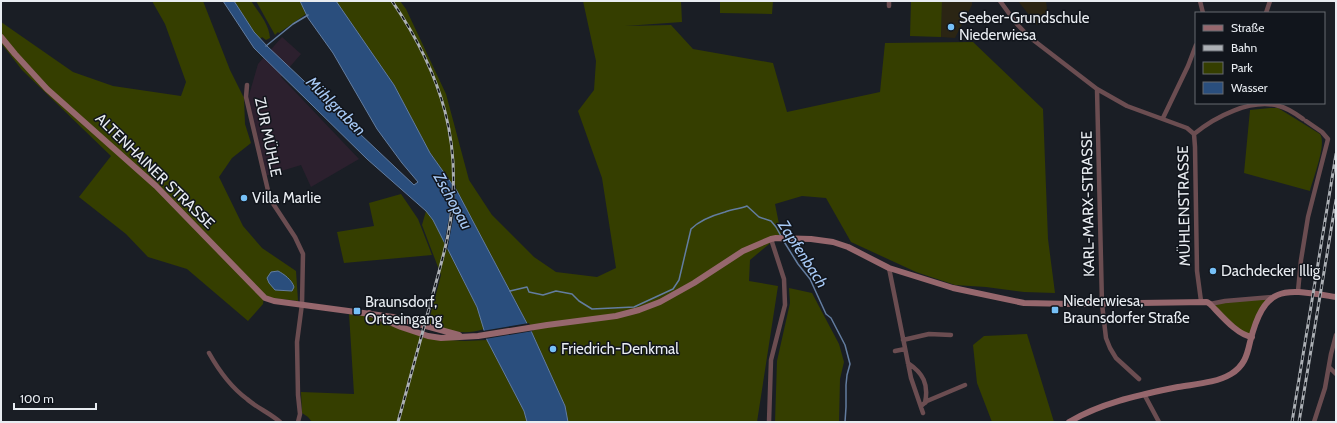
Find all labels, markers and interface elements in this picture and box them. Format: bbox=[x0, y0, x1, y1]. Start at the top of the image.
place label: Seeber-Grundschule Niederwiesa bbox=[959, 9, 1090, 44]
legend bbox=[1195, 12, 1325, 104]
text: Straße bbox=[1231, 20, 1264, 35]
marker: Seeber-Grundschule Niederwiesa bbox=[946, 22, 956, 32]
text: Bahn bbox=[1231, 40, 1257, 55]
text: Park bbox=[1231, 60, 1253, 75]
water label: Mühlgraben bbox=[302, 72, 370, 140]
text: Wasser bbox=[1231, 80, 1268, 95]
street label: ZUR MÜHLE bbox=[251, 96, 285, 178]
street label: ALTENHAINER STRASSE bbox=[92, 109, 218, 233]
street label: KARL-MARX-STRASSE bbox=[1078, 131, 1098, 277]
street label: MÜHLENSTRASSE bbox=[1174, 145, 1194, 267]
water label: Zschopau bbox=[429, 168, 476, 233]
place label: Villa Marlie bbox=[252, 189, 321, 207]
marker: Villa Marlie bbox=[239, 193, 249, 203]
water label: Zapfenbach bbox=[774, 216, 832, 291]
place label: Dachdecker Illig bbox=[1221, 262, 1321, 280]
marker: Dachdecker Illig bbox=[1208, 266, 1218, 276]
place label: Niederwiesa, Braunsdorfer Straße bbox=[1063, 292, 1190, 327]
place label: Braunsdorf, Ortseingang bbox=[365, 293, 443, 328]
marker: Niederwiesa, Braunsdorfer Straße bbox=[1050, 305, 1060, 315]
marker: Braunsdorf, Ortseingang bbox=[352, 306, 362, 316]
place label: Friedrich-Denkmal bbox=[561, 340, 679, 358]
marker: Friedrich-Denkmal bbox=[548, 344, 558, 354]
scale bar bbox=[14, 385, 96, 411]
text: 100 m bbox=[20, 391, 54, 406]

